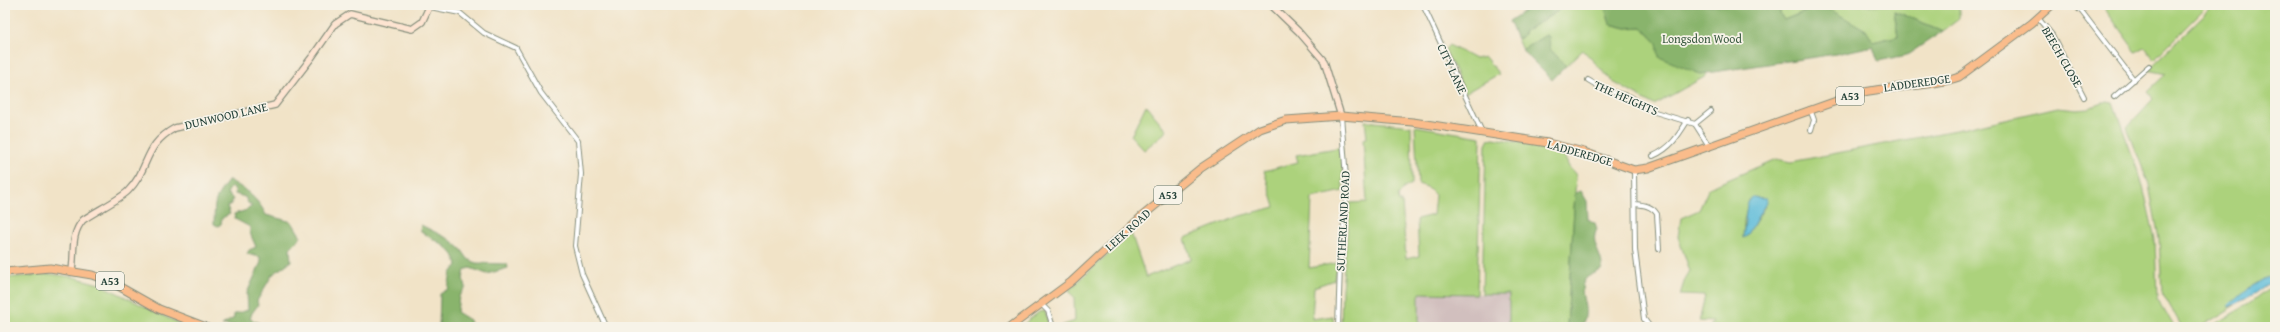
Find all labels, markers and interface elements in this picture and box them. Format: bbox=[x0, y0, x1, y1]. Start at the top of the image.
street label: BEECH CLOSE bbox=[2038, 23, 2087, 90]
park label: Longsdon Wood bbox=[1662, 30, 1742, 47]
street label: CITY LANE bbox=[1433, 41, 1472, 97]
street label: LADDEREDGE bbox=[1882, 69, 1951, 96]
street label: THE HEIGHTS bbox=[1591, 76, 1661, 119]
road number: A53 bbox=[1836, 87, 1864, 105]
street label: DUNWOOD LANE bbox=[183, 98, 269, 133]
street label: LADDEREDGE bbox=[1546, 135, 1615, 170]
street label: SUTHERLAND ROAD bbox=[1331, 170, 1354, 272]
road number: A53 bbox=[1154, 186, 1182, 204]
street label: LEEK ROAD bbox=[1101, 205, 1154, 255]
road number: A53 bbox=[96, 272, 124, 290]

